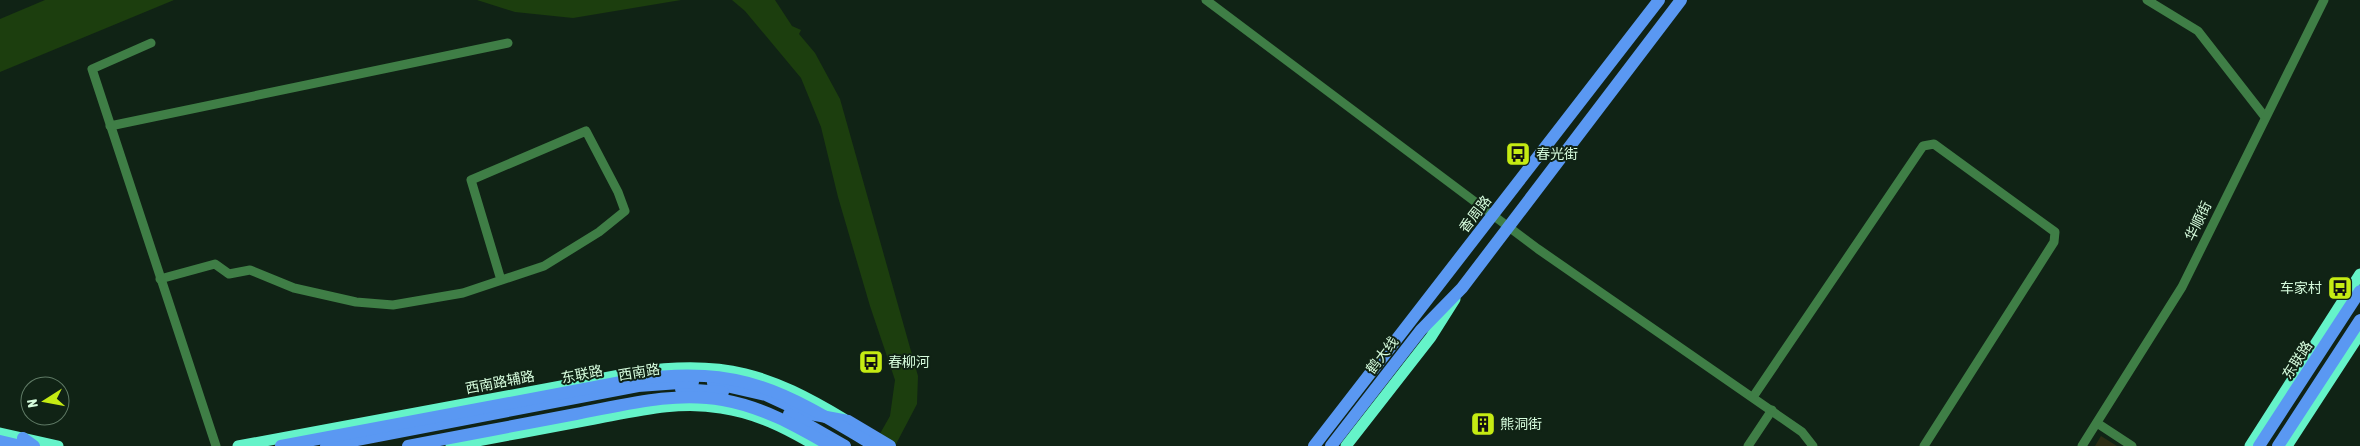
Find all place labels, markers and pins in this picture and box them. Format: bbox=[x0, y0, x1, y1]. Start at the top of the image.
bus stop icon: 春光街 bbox=[1505, 141, 1531, 167]
place label: 春光街 bbox=[1536, 146, 1578, 162]
bus stop icon: 车家村 bbox=[2327, 275, 2353, 301]
place label: 车家村 bbox=[2280, 280, 2322, 296]
bus stop icon: 春柳河 bbox=[858, 349, 884, 375]
place label: 春柳河 bbox=[888, 354, 930, 370]
building icon: 熊洞街 bbox=[1470, 411, 1496, 437]
place label: 熊洞街 bbox=[1500, 416, 1542, 432]

